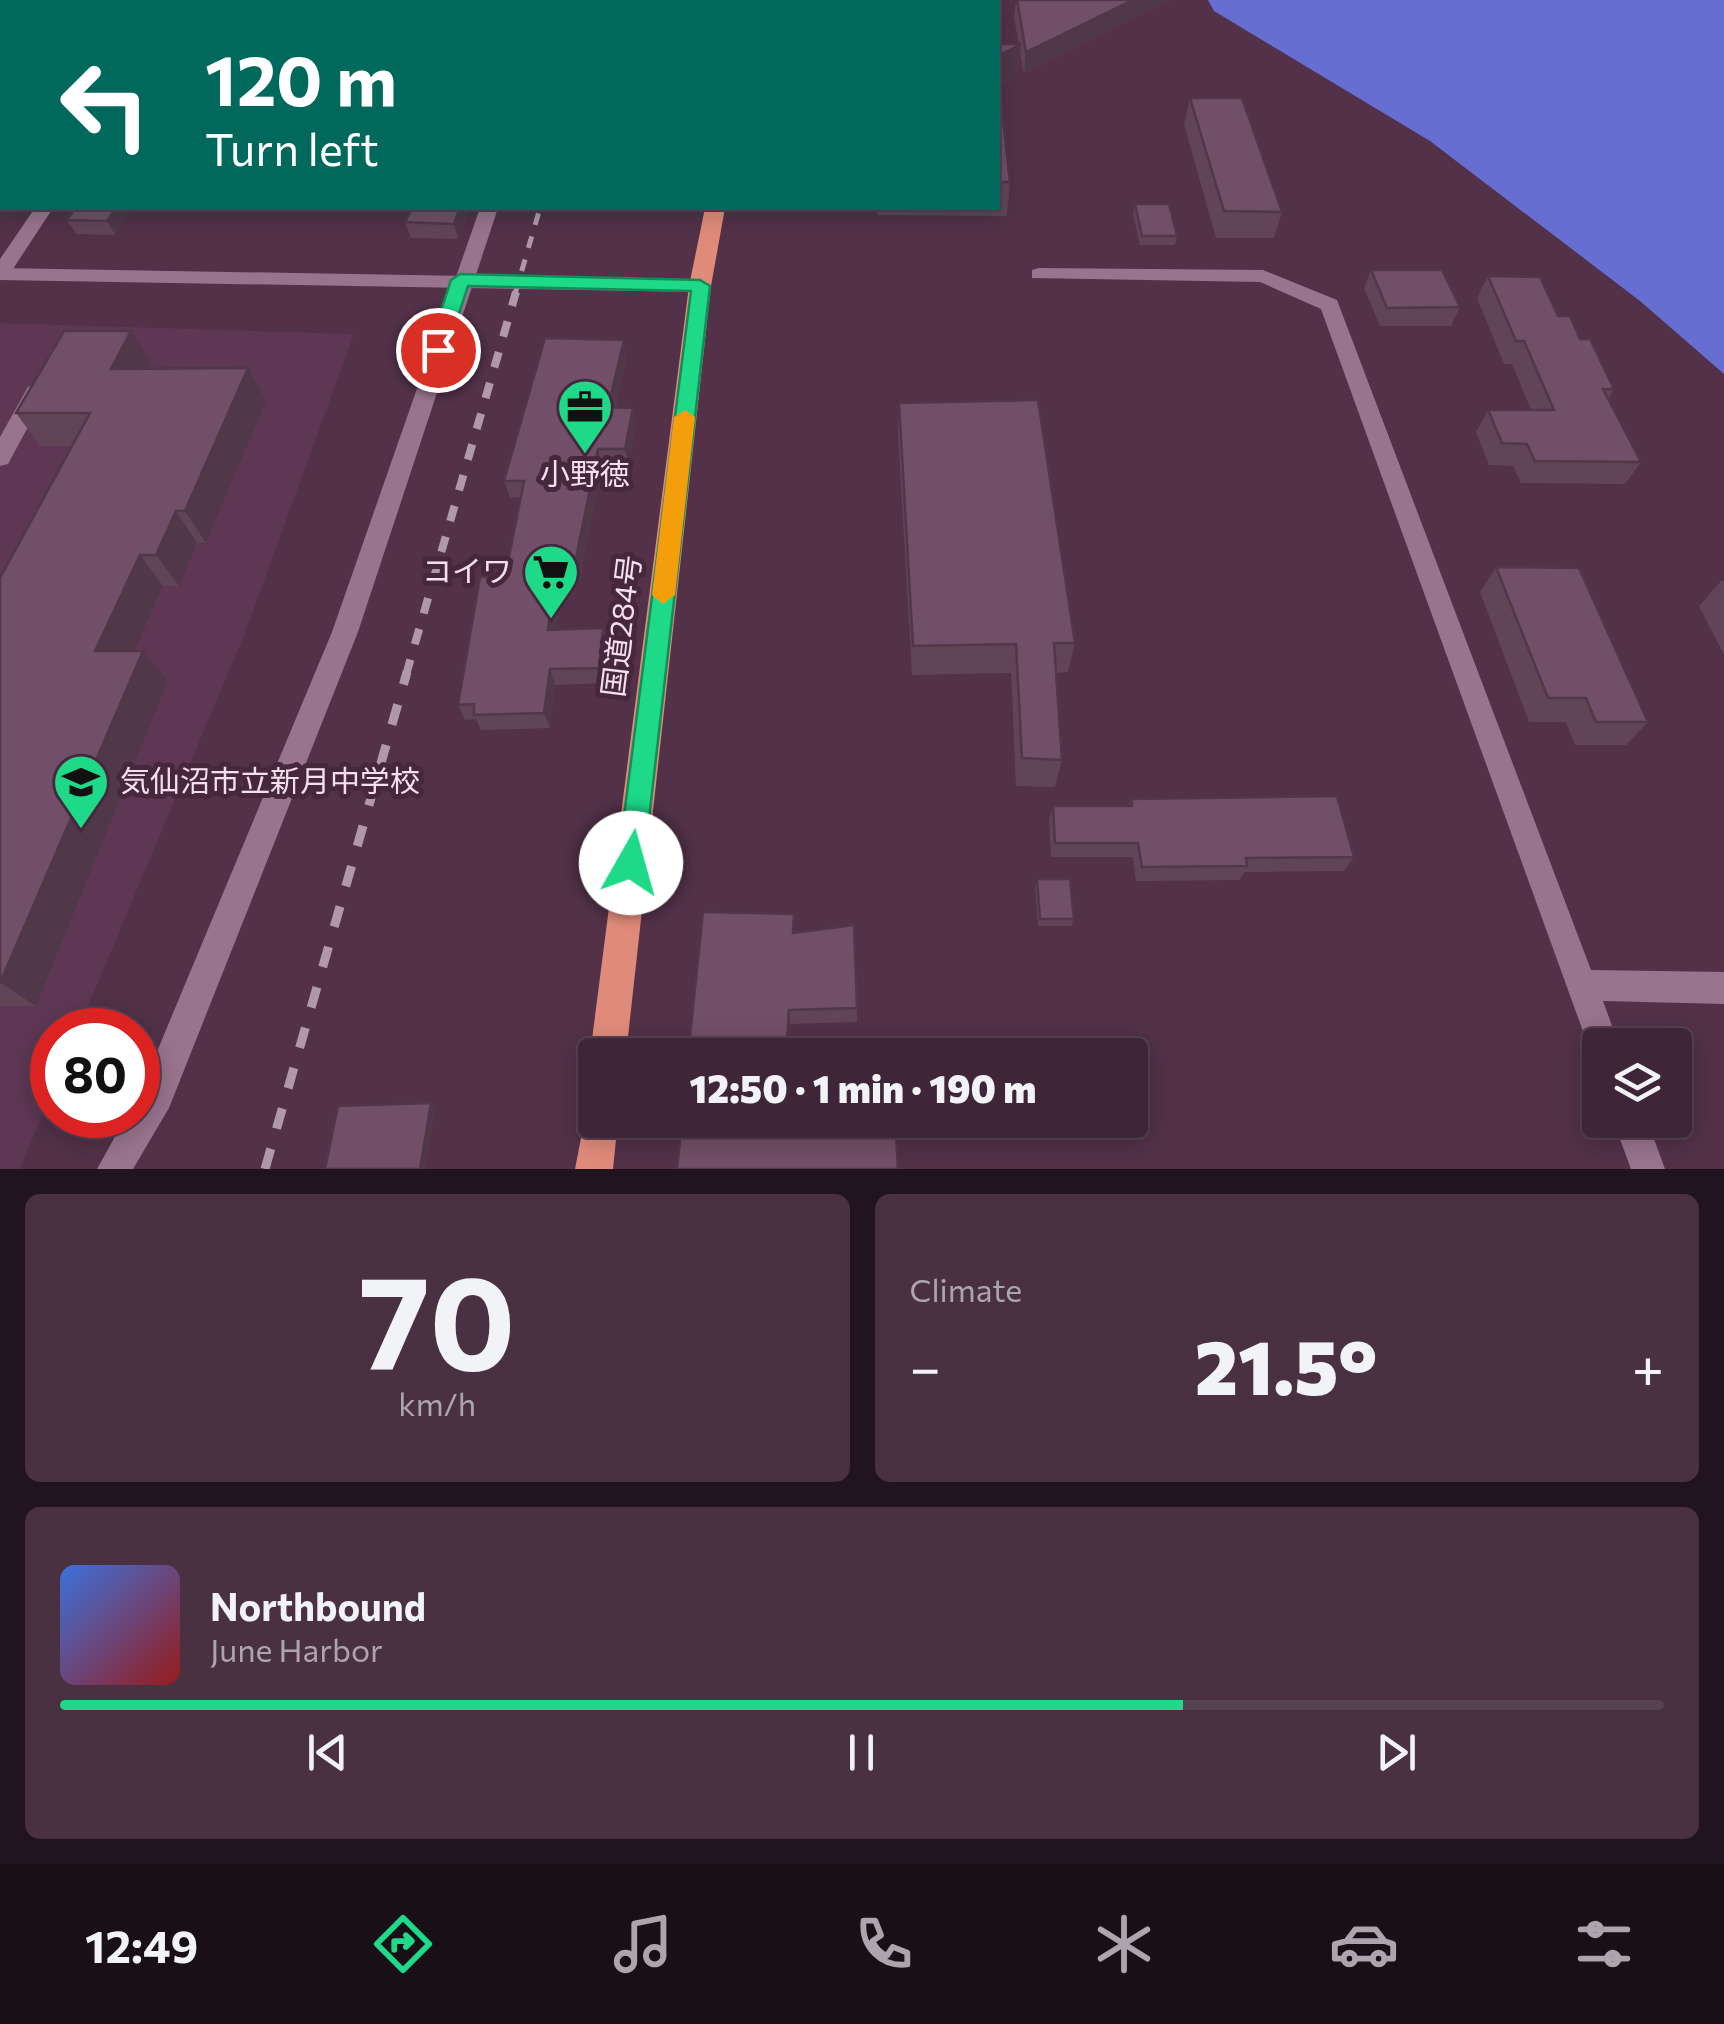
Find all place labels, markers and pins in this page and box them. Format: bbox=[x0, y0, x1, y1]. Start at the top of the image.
pin bbox=[396, 308, 481, 393]
office icon: 小野徳 bbox=[555, 377, 615, 456]
place label: 小野徳 bbox=[540, 454, 630, 491]
supermarket icon: コイワ bbox=[521, 542, 581, 621]
place label: コイワ bbox=[422, 551, 512, 588]
school or university icon: 気仙沼市立新月中学校 bbox=[51, 752, 111, 831]
place label: 気仙沼市立新月中学校 bbox=[120, 761, 420, 798]

